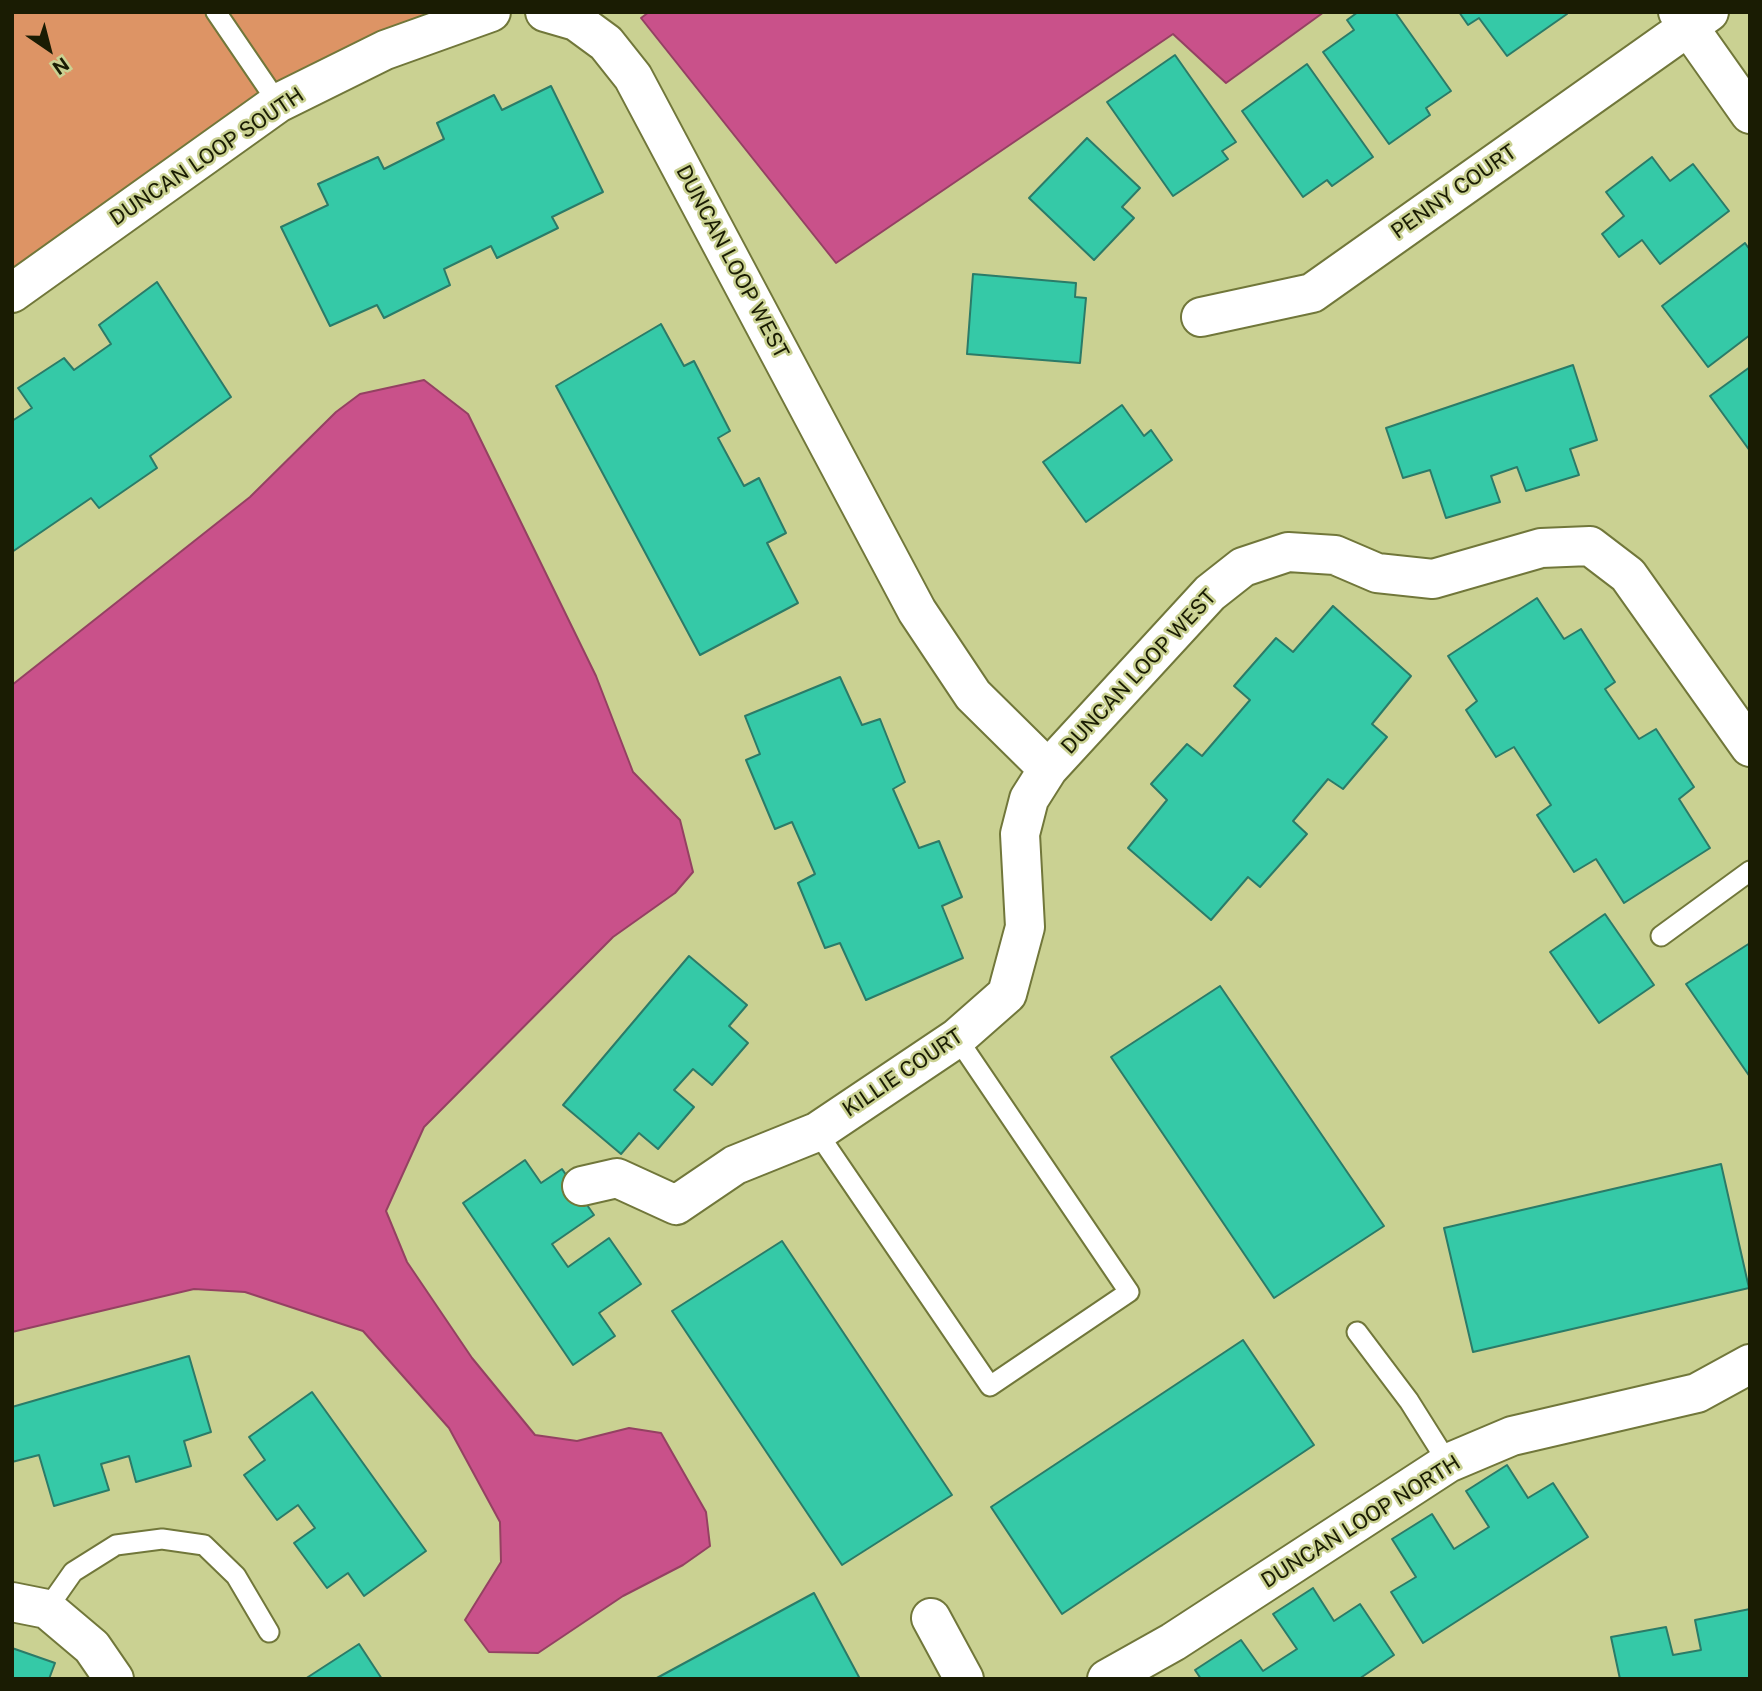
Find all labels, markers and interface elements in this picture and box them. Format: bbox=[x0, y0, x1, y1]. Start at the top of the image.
north arrow bbox=[14, 14, 84, 84]
text: N bbox=[49, 53, 73, 79]
street label: DUNCAN LOOP SOUTH bbox=[105, 83, 309, 231]
street label: PENNY COURT bbox=[1387, 140, 1521, 244]
street label: DUNCAN LOOP WEST bbox=[670, 161, 794, 363]
street label: DUNCAN LOOP WEST bbox=[1056, 585, 1222, 759]
street label: KILLIE COURT bbox=[838, 1024, 968, 1122]
street label: DUNCAN LOOP NORTH bbox=[1257, 1450, 1465, 1594]

